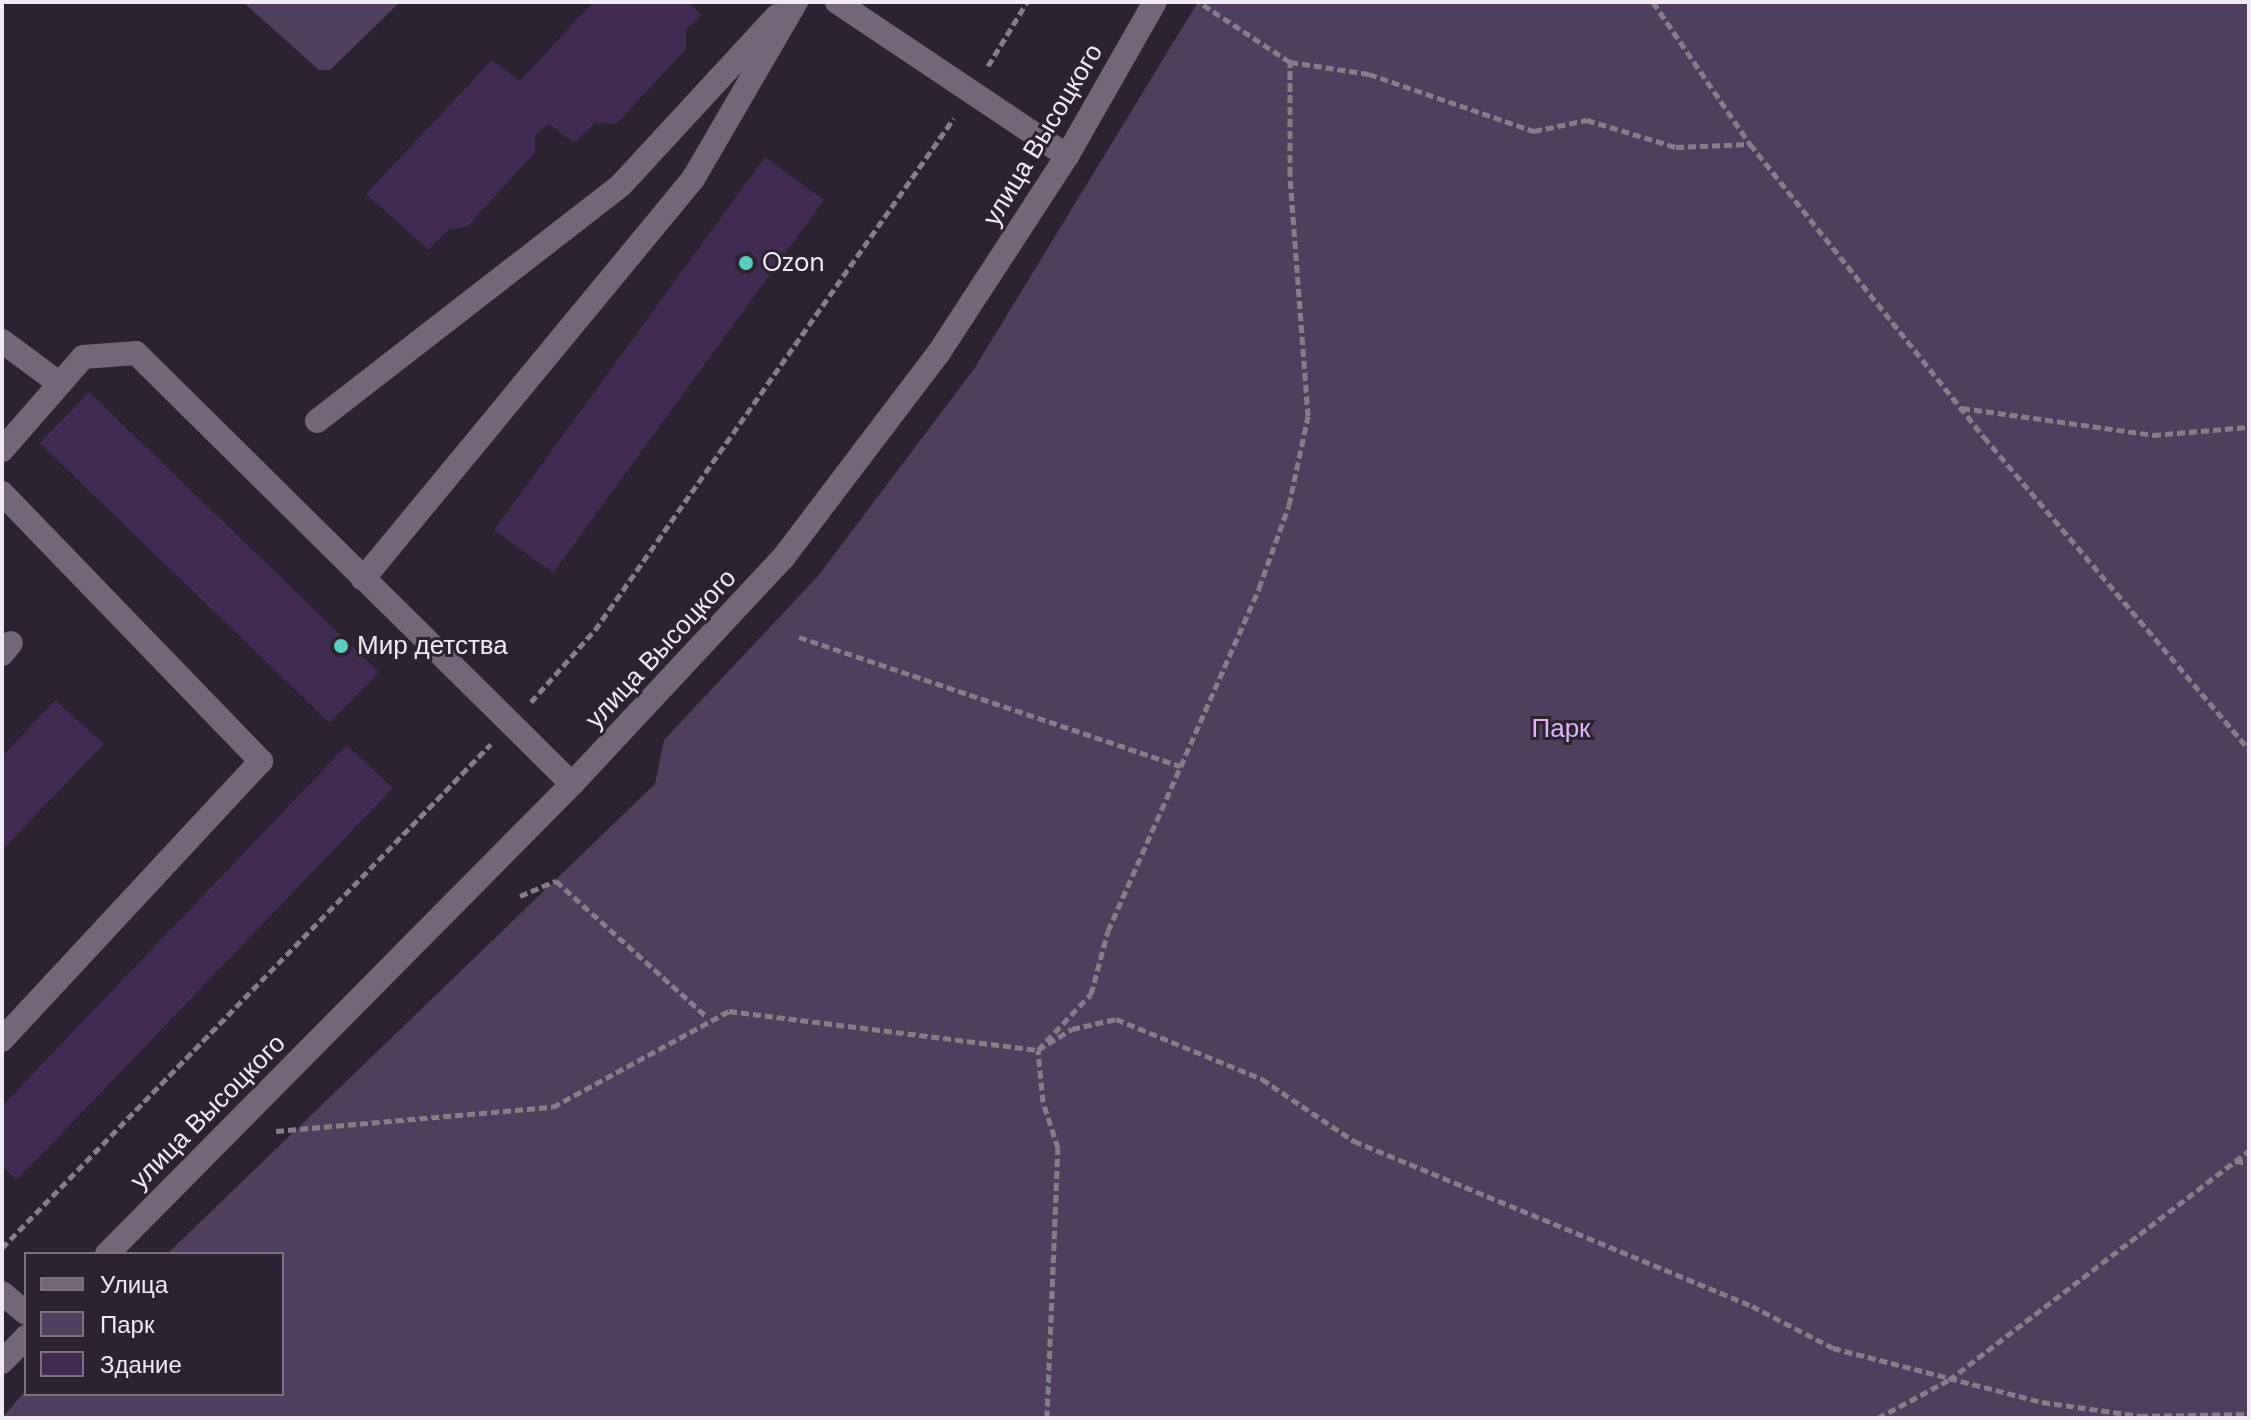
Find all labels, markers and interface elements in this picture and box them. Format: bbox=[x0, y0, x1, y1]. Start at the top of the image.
street label: улица Высоцкого bbox=[976, 38, 1110, 232]
place label: Ozon bbox=[762, 247, 824, 279]
marker: Ozon bbox=[737, 254, 755, 272]
street label: улица Высоцкого bbox=[579, 563, 743, 735]
place label: Мир детства bbox=[357, 630, 508, 662]
marker: Мир детства bbox=[332, 637, 350, 655]
park label: Парк bbox=[1532, 713, 1590, 745]
street label: улица Высоцкого bbox=[124, 1028, 292, 1196]
legend bbox=[24, 1252, 284, 1396]
text: Улица bbox=[100, 1269, 168, 1300]
text: Парк bbox=[100, 1309, 154, 1340]
text: Здание bbox=[100, 1349, 182, 1380]

